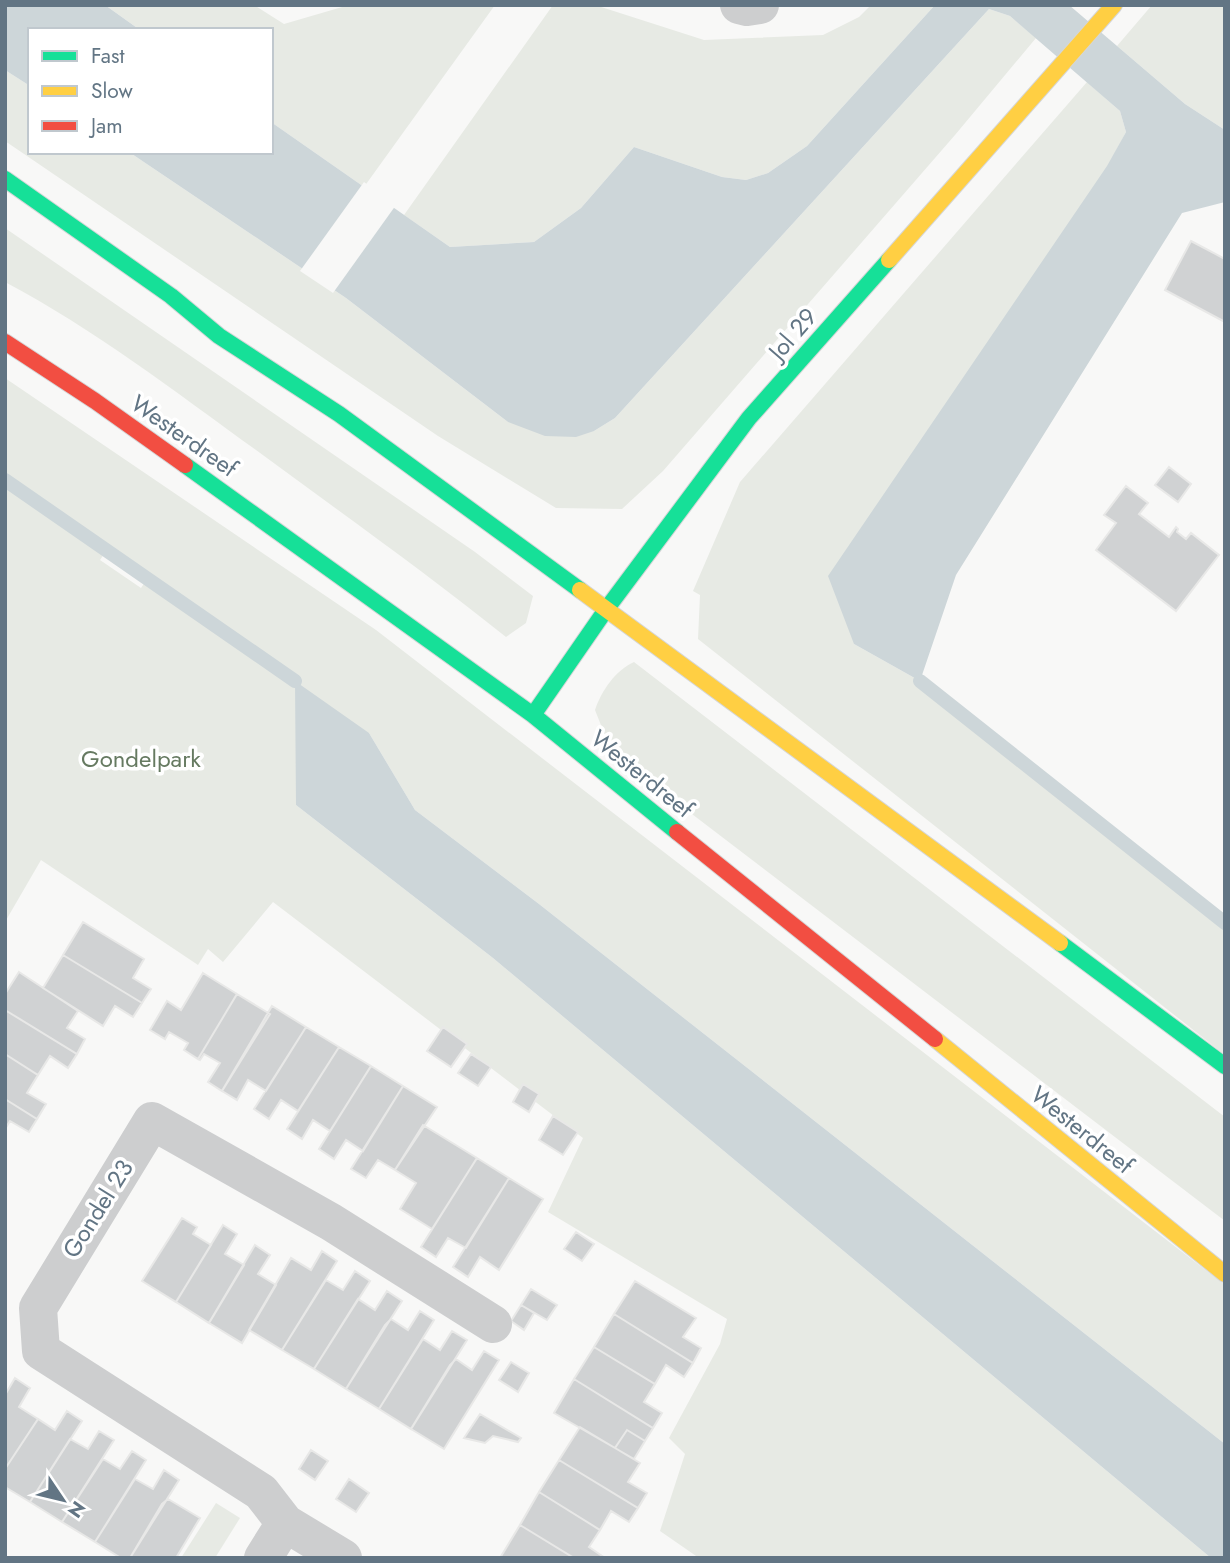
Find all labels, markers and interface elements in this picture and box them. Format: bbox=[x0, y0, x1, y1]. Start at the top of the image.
legend bbox=[28, 28, 273, 154]
text: Fast bbox=[91, 41, 124, 71]
text: Slow bbox=[91, 76, 133, 106]
text: Jam bbox=[88, 111, 123, 141]
street label: Jol 29 bbox=[758, 300, 825, 370]
street label: Westerdreef bbox=[124, 386, 246, 486]
street label: Westerdreef bbox=[583, 721, 702, 827]
park label: Gondelpark bbox=[81, 741, 201, 776]
street label: Westerdreef bbox=[1023, 1077, 1142, 1183]
street label: Gondel 23 bbox=[54, 1153, 142, 1265]
north arrow bbox=[28, 1465, 98, 1535]
text: N bbox=[61, 1496, 92, 1523]

